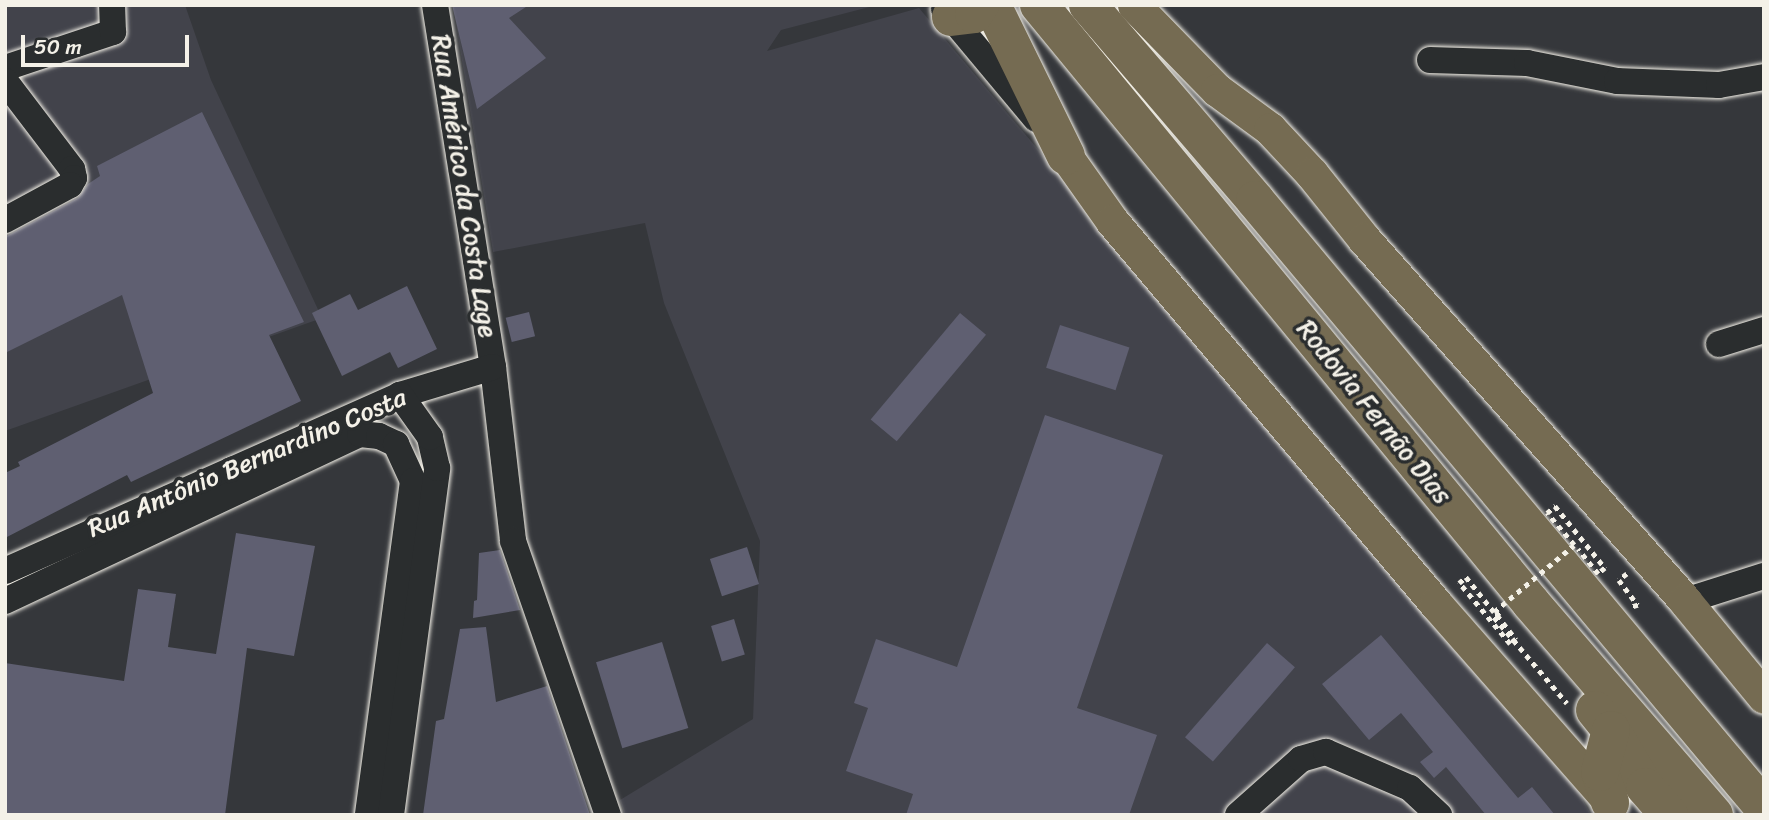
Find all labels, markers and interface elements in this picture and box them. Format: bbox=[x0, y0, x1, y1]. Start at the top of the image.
scale bar bbox=[24, 21, 192, 65]
text: 50 m bbox=[34, 28, 82, 66]
street label: Rua Américo da Costa Lage bbox=[424, 31, 504, 341]
street label: Rodovia Fernão Dias bbox=[1290, 314, 1458, 510]
street label: Rua Antônio Bernardino Costa bbox=[82, 381, 412, 545]

